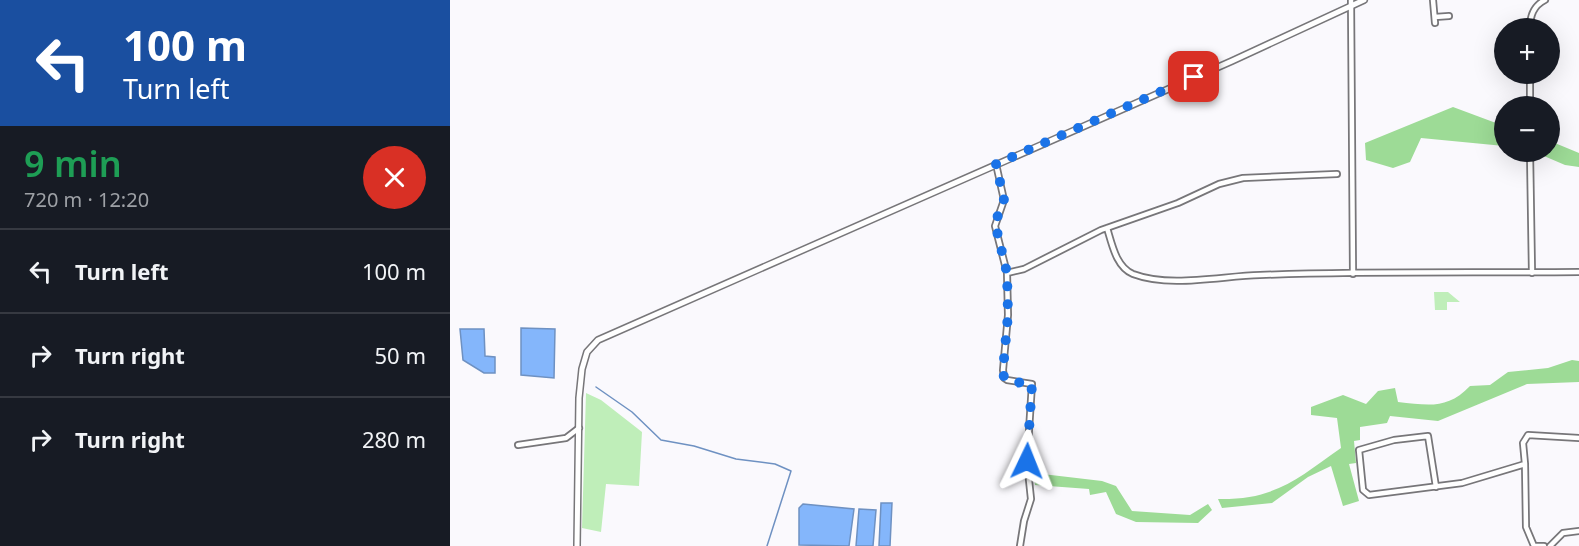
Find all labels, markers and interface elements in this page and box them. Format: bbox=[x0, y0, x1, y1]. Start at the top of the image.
text: 100 m bbox=[123, 16, 247, 73]
map controls bbox=[1494, 18, 1560, 162]
button: + bbox=[1494, 18, 1560, 84]
icon: left bbox=[24, 24, 102, 102]
pin bbox=[1168, 51, 1219, 102]
icon: arrive bbox=[1177, 60, 1210, 93]
text: Turn left bbox=[123, 70, 229, 107]
button: − bbox=[1494, 96, 1560, 162]
text: 9 min bbox=[24, 139, 122, 188]
button: close bbox=[363, 146, 426, 209]
text: 720 m · 12:20 bbox=[24, 186, 149, 213]
icon: left bbox=[24, 255, 57, 288]
text: Turn left bbox=[75, 256, 169, 286]
text: 100 m bbox=[362, 256, 426, 286]
icon: right bbox=[24, 339, 57, 372]
text: Turn right bbox=[75, 340, 185, 370]
text: 50 m bbox=[375, 340, 426, 370]
icon: right bbox=[24, 423, 57, 456]
text: Turn right bbox=[75, 424, 185, 454]
text: 280 m bbox=[362, 424, 426, 454]
position arrow bbox=[995, 429, 1059, 493]

